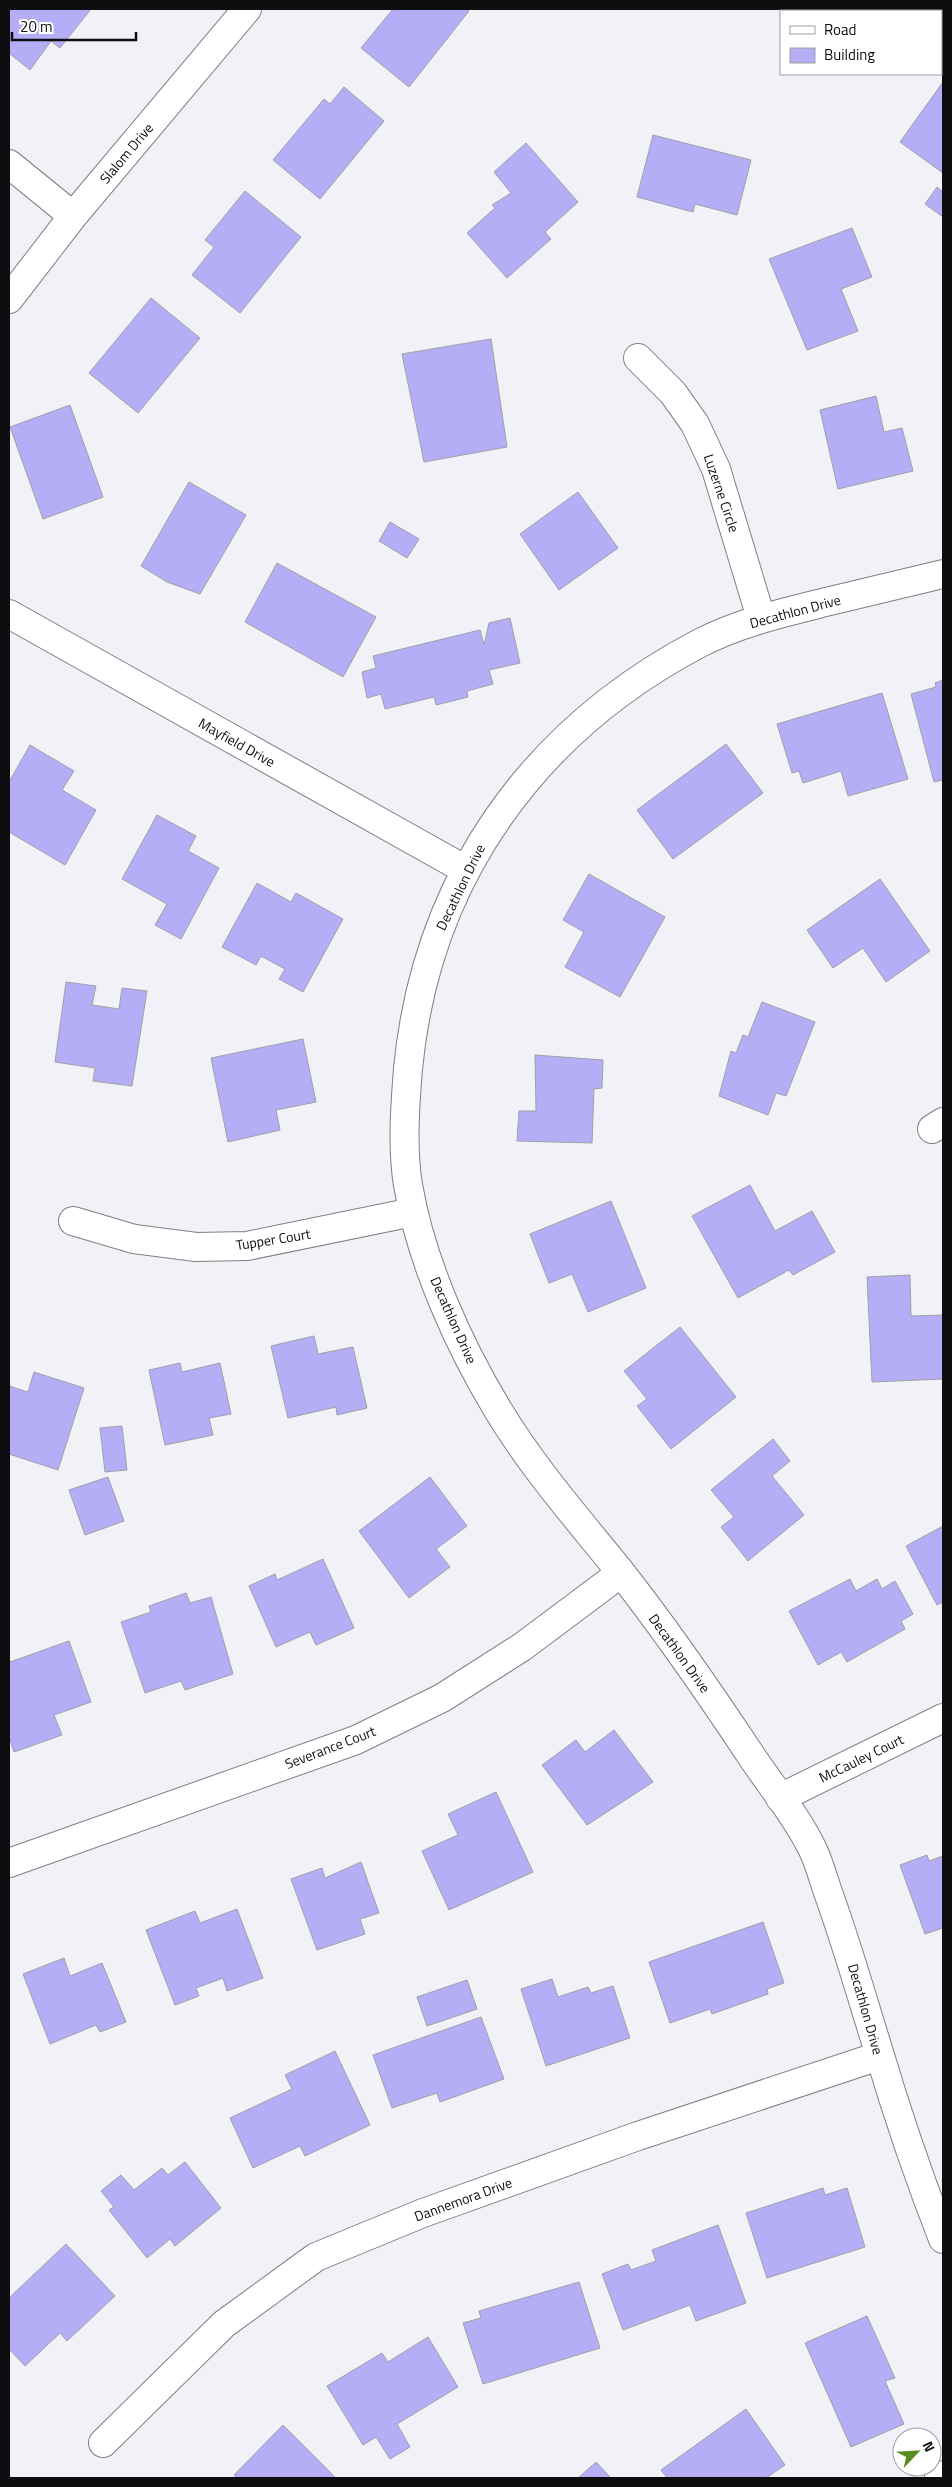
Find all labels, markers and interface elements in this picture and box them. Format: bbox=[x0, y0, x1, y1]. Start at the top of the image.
scale bar bbox=[12, 10, 136, 42]
legend bbox=[780, 10, 942, 75]
text: 20 m bbox=[20, 15, 53, 38]
text: Road bbox=[824, 18, 856, 41]
text: Building bbox=[824, 43, 875, 66]
street label: Slalom Drive bbox=[94, 118, 158, 188]
street label: Luzerne Circle bbox=[699, 451, 745, 535]
street label: Decathlon Drive bbox=[747, 589, 843, 633]
street label: Mayfield Drive bbox=[195, 712, 279, 772]
street label: Decathlon Drive bbox=[430, 840, 490, 934]
street label: Tupper Court bbox=[234, 1223, 312, 1255]
street label: Decathlon Drive bbox=[425, 1273, 483, 1367]
street label: Decathlon Drive bbox=[644, 1609, 716, 1697]
street label: Severance Court bbox=[281, 1720, 379, 1774]
street label: McCauley Court bbox=[815, 1728, 907, 1788]
street label: Decathlon Drive bbox=[843, 1961, 889, 2057]
street label: Dannemora Drive bbox=[411, 2172, 515, 2226]
north arrow bbox=[892, 2427, 942, 2477]
text: N bbox=[918, 2437, 941, 2455]

